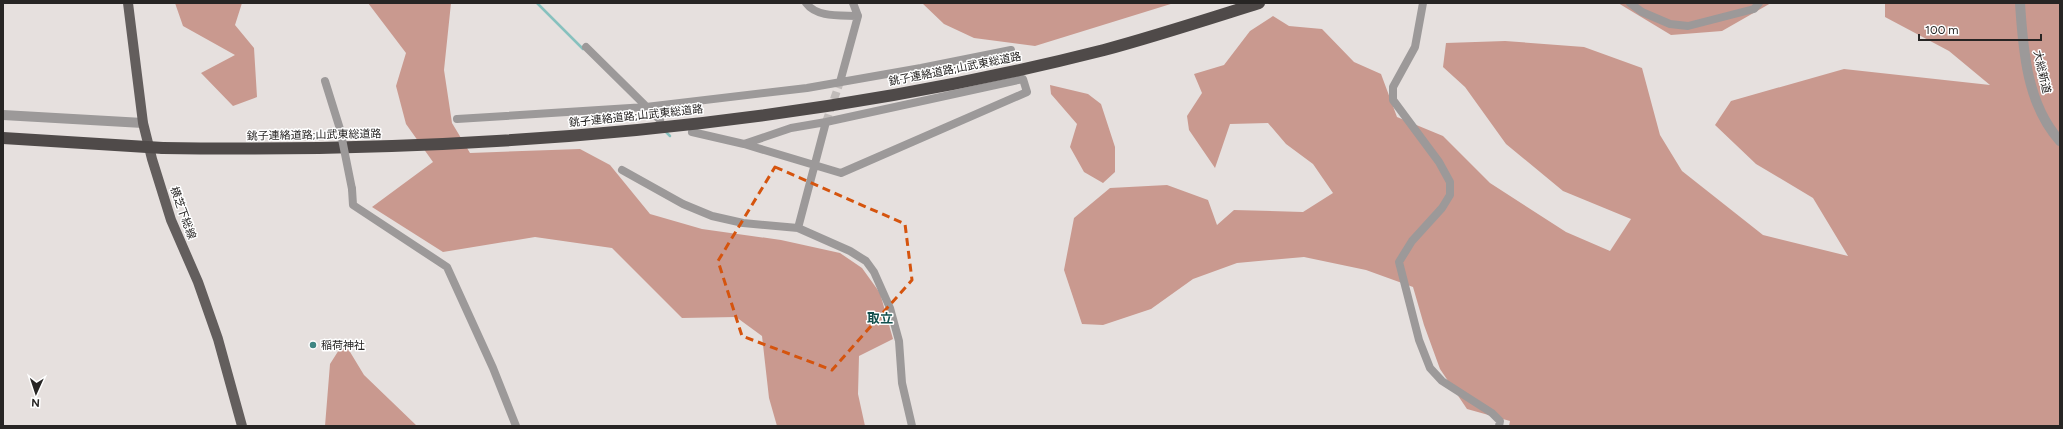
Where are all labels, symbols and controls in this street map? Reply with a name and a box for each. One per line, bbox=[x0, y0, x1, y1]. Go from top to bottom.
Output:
scale bar bbox=[1919, 16, 2041, 42]
text: 100 m bbox=[1925, 23, 1959, 37]
street label: 大総新道 bbox=[2031, 49, 2053, 95]
street label: 銚子連絡道路;山武東総道路 bbox=[888, 50, 1022, 88]
street label: 銚子連絡道路;山武東総道路 bbox=[568, 102, 704, 130]
street label: 銚子連絡道路;山武東総道路 bbox=[246, 127, 382, 143]
street label: 横芝下総線 bbox=[167, 185, 199, 241]
district label: 取立 bbox=[867, 311, 893, 326]
place label: 稲荷神社 bbox=[321, 339, 365, 352]
marker: 稲荷神社 bbox=[308, 340, 318, 350]
north arrow bbox=[16, 373, 56, 413]
text: N bbox=[31, 396, 40, 409]

